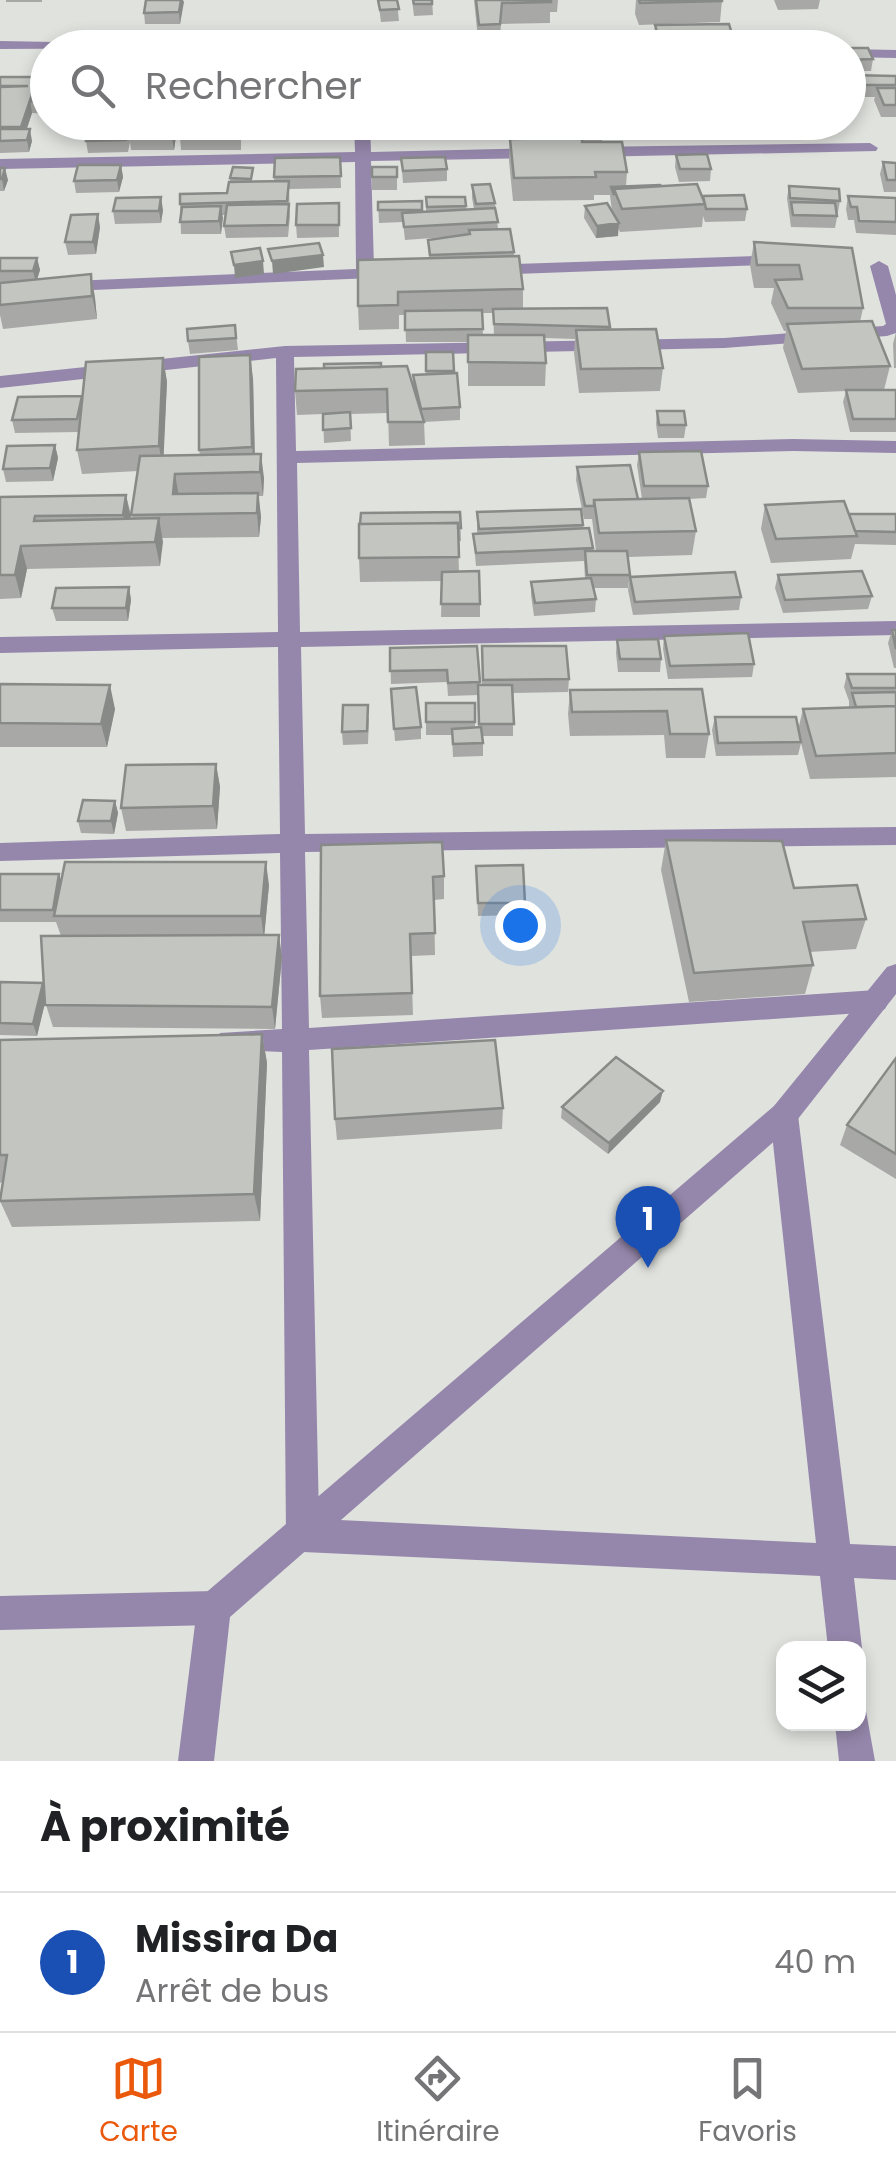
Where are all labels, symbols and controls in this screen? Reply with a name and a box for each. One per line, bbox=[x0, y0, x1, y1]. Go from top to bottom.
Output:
search box bbox=[30, 30, 866, 140]
icon: search bbox=[65, 58, 120, 113]
text: Rechercher bbox=[145, 59, 362, 112]
your location bbox=[495, 900, 546, 951]
pin: 1 bbox=[616, 1186, 680, 1268]
map controls bbox=[776, 1641, 866, 1731]
button: layers bbox=[776, 1641, 866, 1731]
text: À proximité bbox=[40, 1797, 290, 1856]
text: Missira Da bbox=[135, 1912, 338, 1965]
text: 1 bbox=[66, 1939, 79, 1984]
text: 40 m bbox=[774, 1939, 856, 1984]
text: Arrêt de bus bbox=[135, 1968, 329, 2013]
tab: Carte bbox=[99, 2051, 178, 2153]
tab: Itinéraire bbox=[376, 2051, 500, 2153]
tab: Favoris bbox=[698, 2051, 797, 2153]

